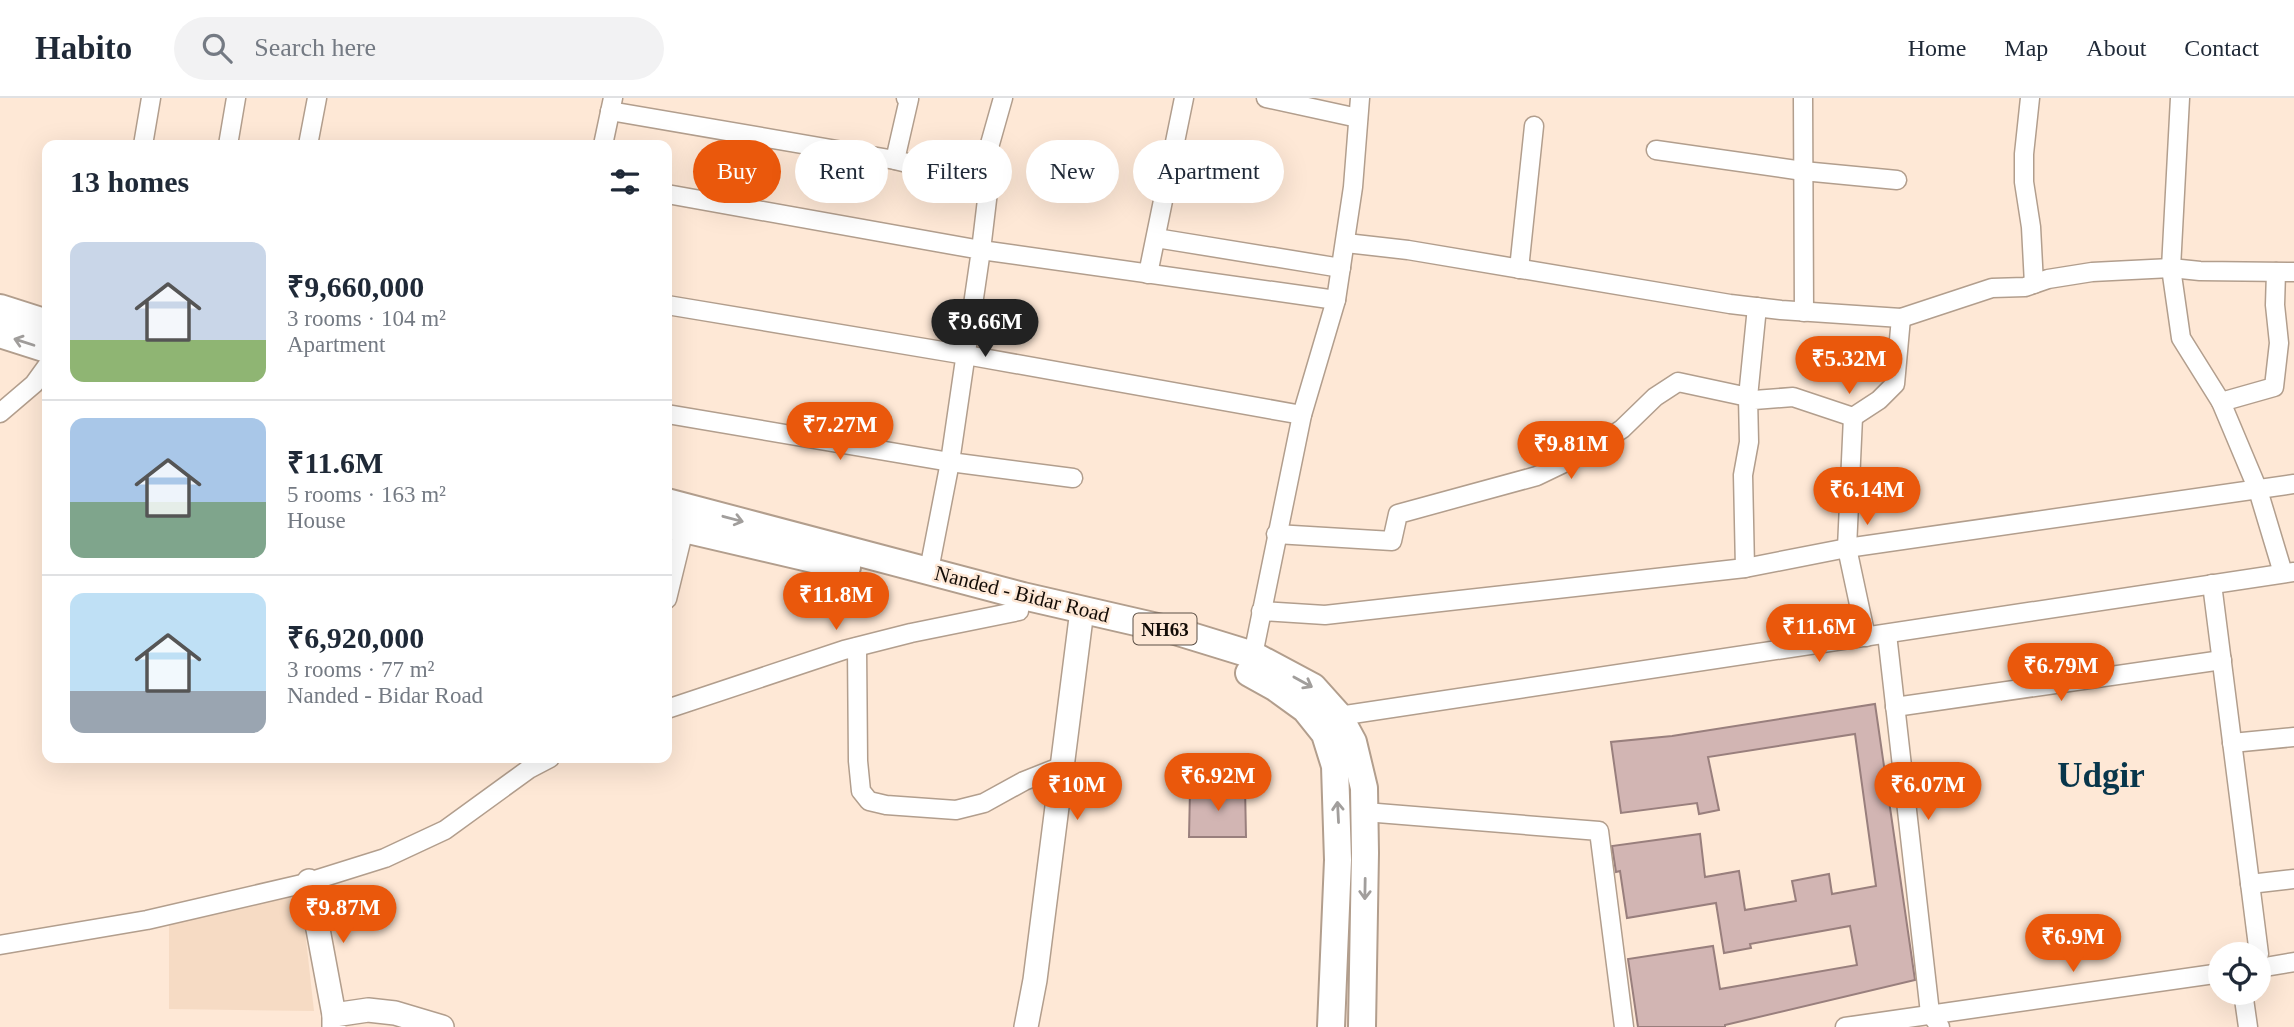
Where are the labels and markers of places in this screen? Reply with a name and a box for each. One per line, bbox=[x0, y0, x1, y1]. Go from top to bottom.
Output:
pin: ₹9.66M bbox=[928, 300, 1042, 359]
pin: ₹5.32M bbox=[1792, 336, 1906, 396]
pin: ₹7.27M bbox=[783, 402, 897, 462]
pin: ₹9.81M bbox=[1514, 422, 1628, 481]
pin: ₹6.14M bbox=[1810, 468, 1924, 527]
pin: ₹11.8M bbox=[779, 573, 893, 632]
pin: ₹11.6M bbox=[1762, 604, 1876, 664]
pin: ₹6.79M bbox=[2004, 644, 2118, 703]
pin: ₹6.92M bbox=[1161, 754, 1275, 813]
pin: ₹10M bbox=[1036, 762, 1118, 822]
pin: ₹6.07M bbox=[1871, 762, 1985, 822]
pin: ₹9.87M bbox=[286, 886, 400, 945]
pin: ₹6.9M bbox=[2024, 914, 2122, 974]

